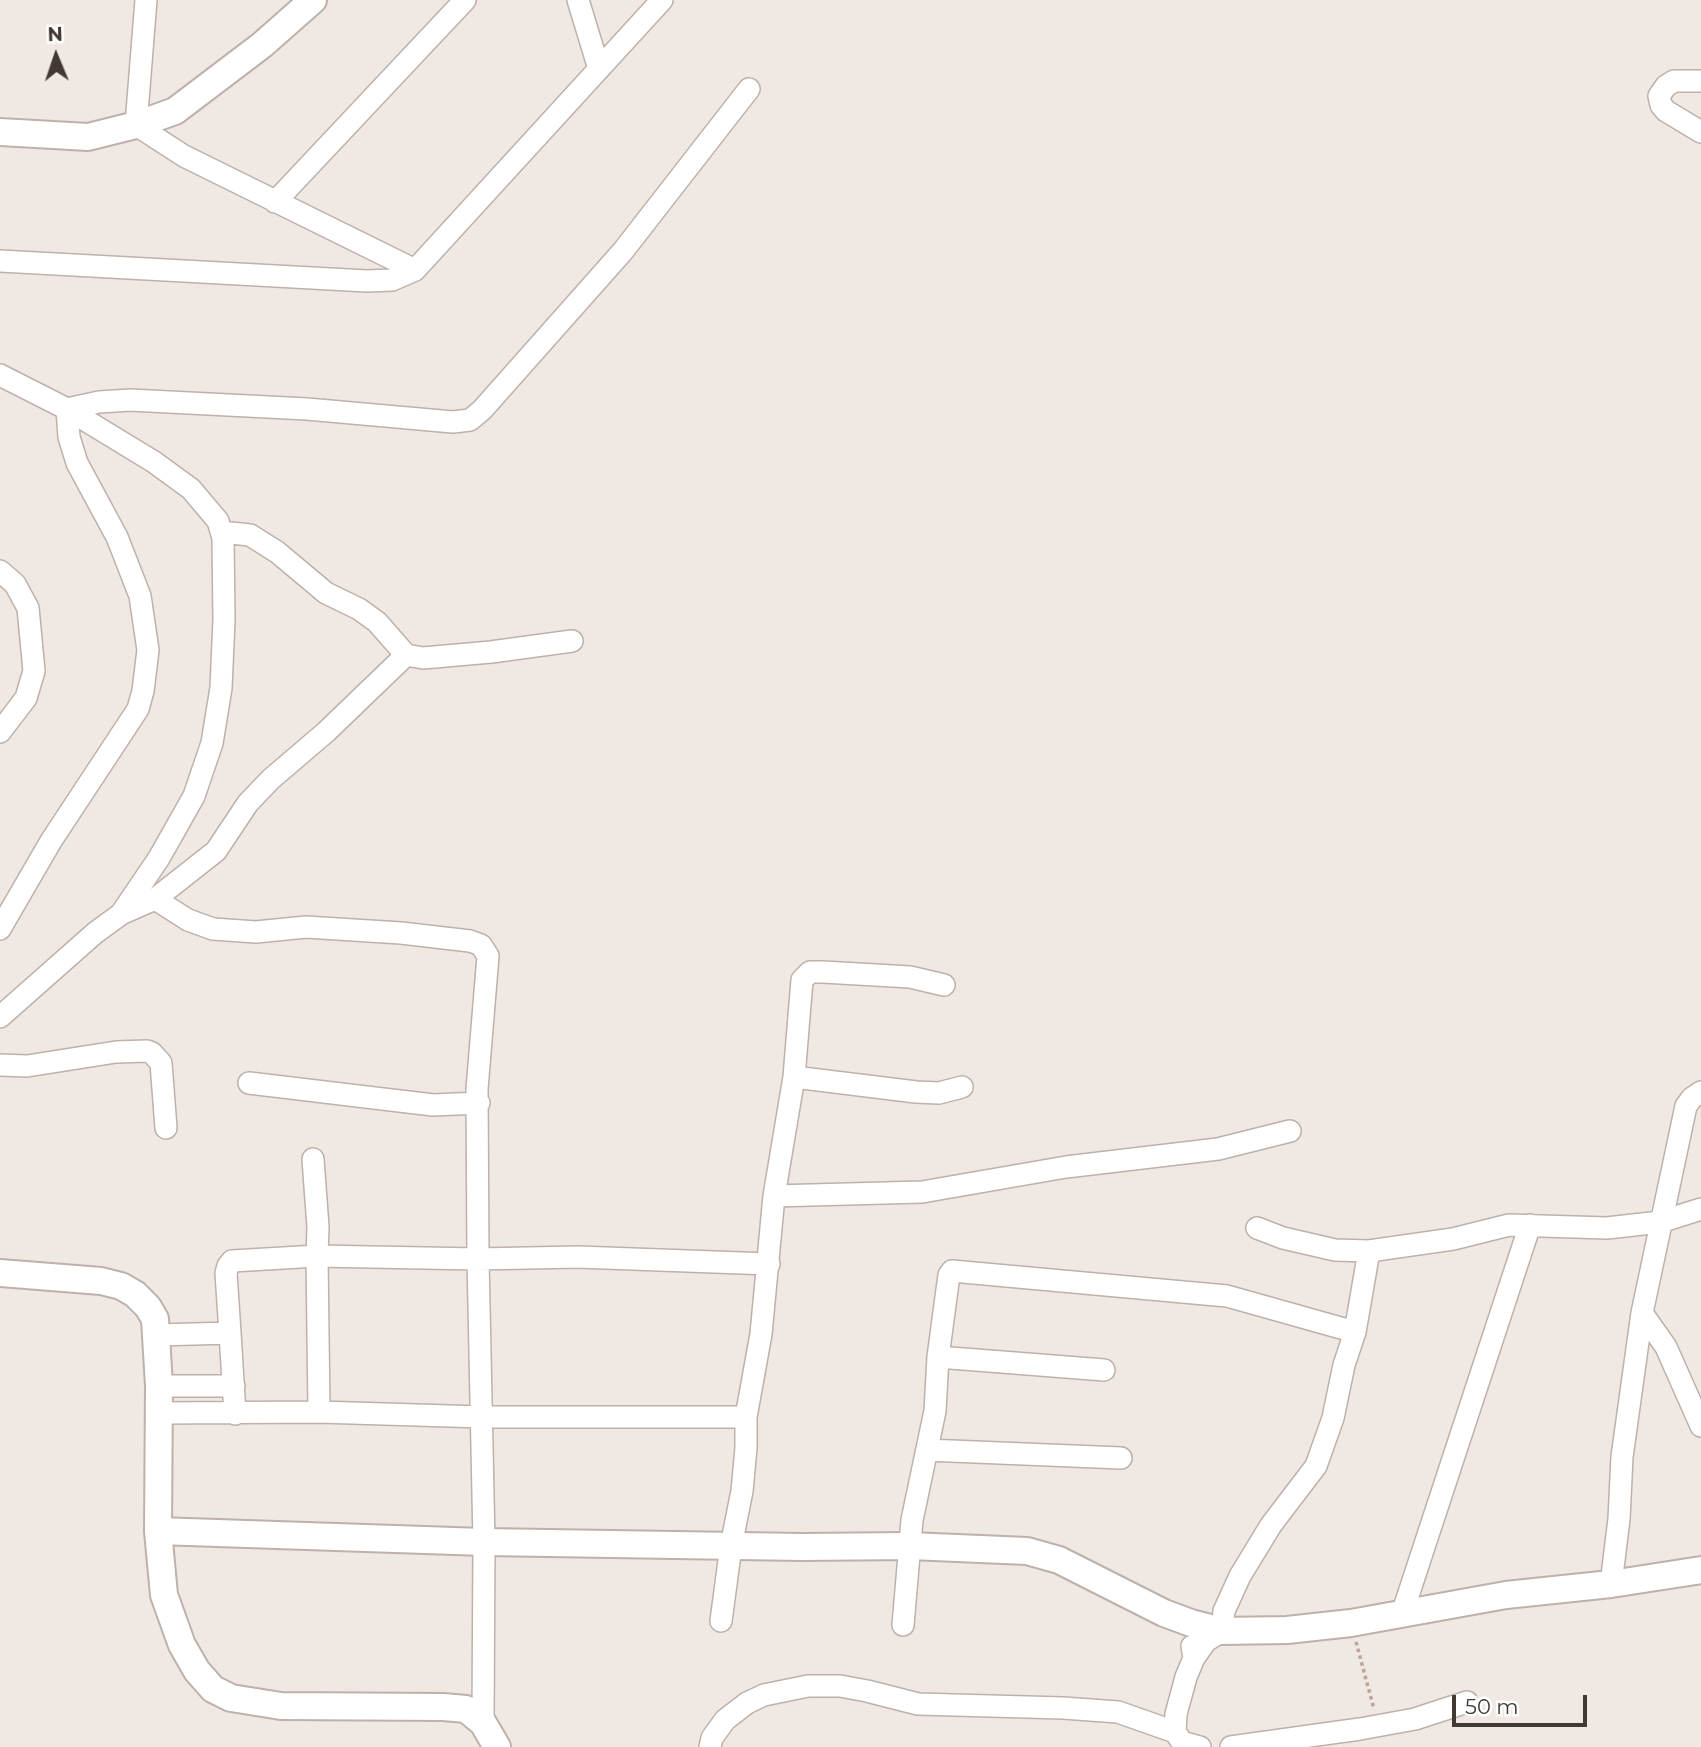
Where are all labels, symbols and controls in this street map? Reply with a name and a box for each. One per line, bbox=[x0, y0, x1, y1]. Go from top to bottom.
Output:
north arrow bbox=[21, 21, 91, 91]
text: N bbox=[47, 23, 63, 46]
scale bar bbox=[1456, 1680, 1591, 1724]
text: 50 m bbox=[1465, 1694, 1519, 1719]

